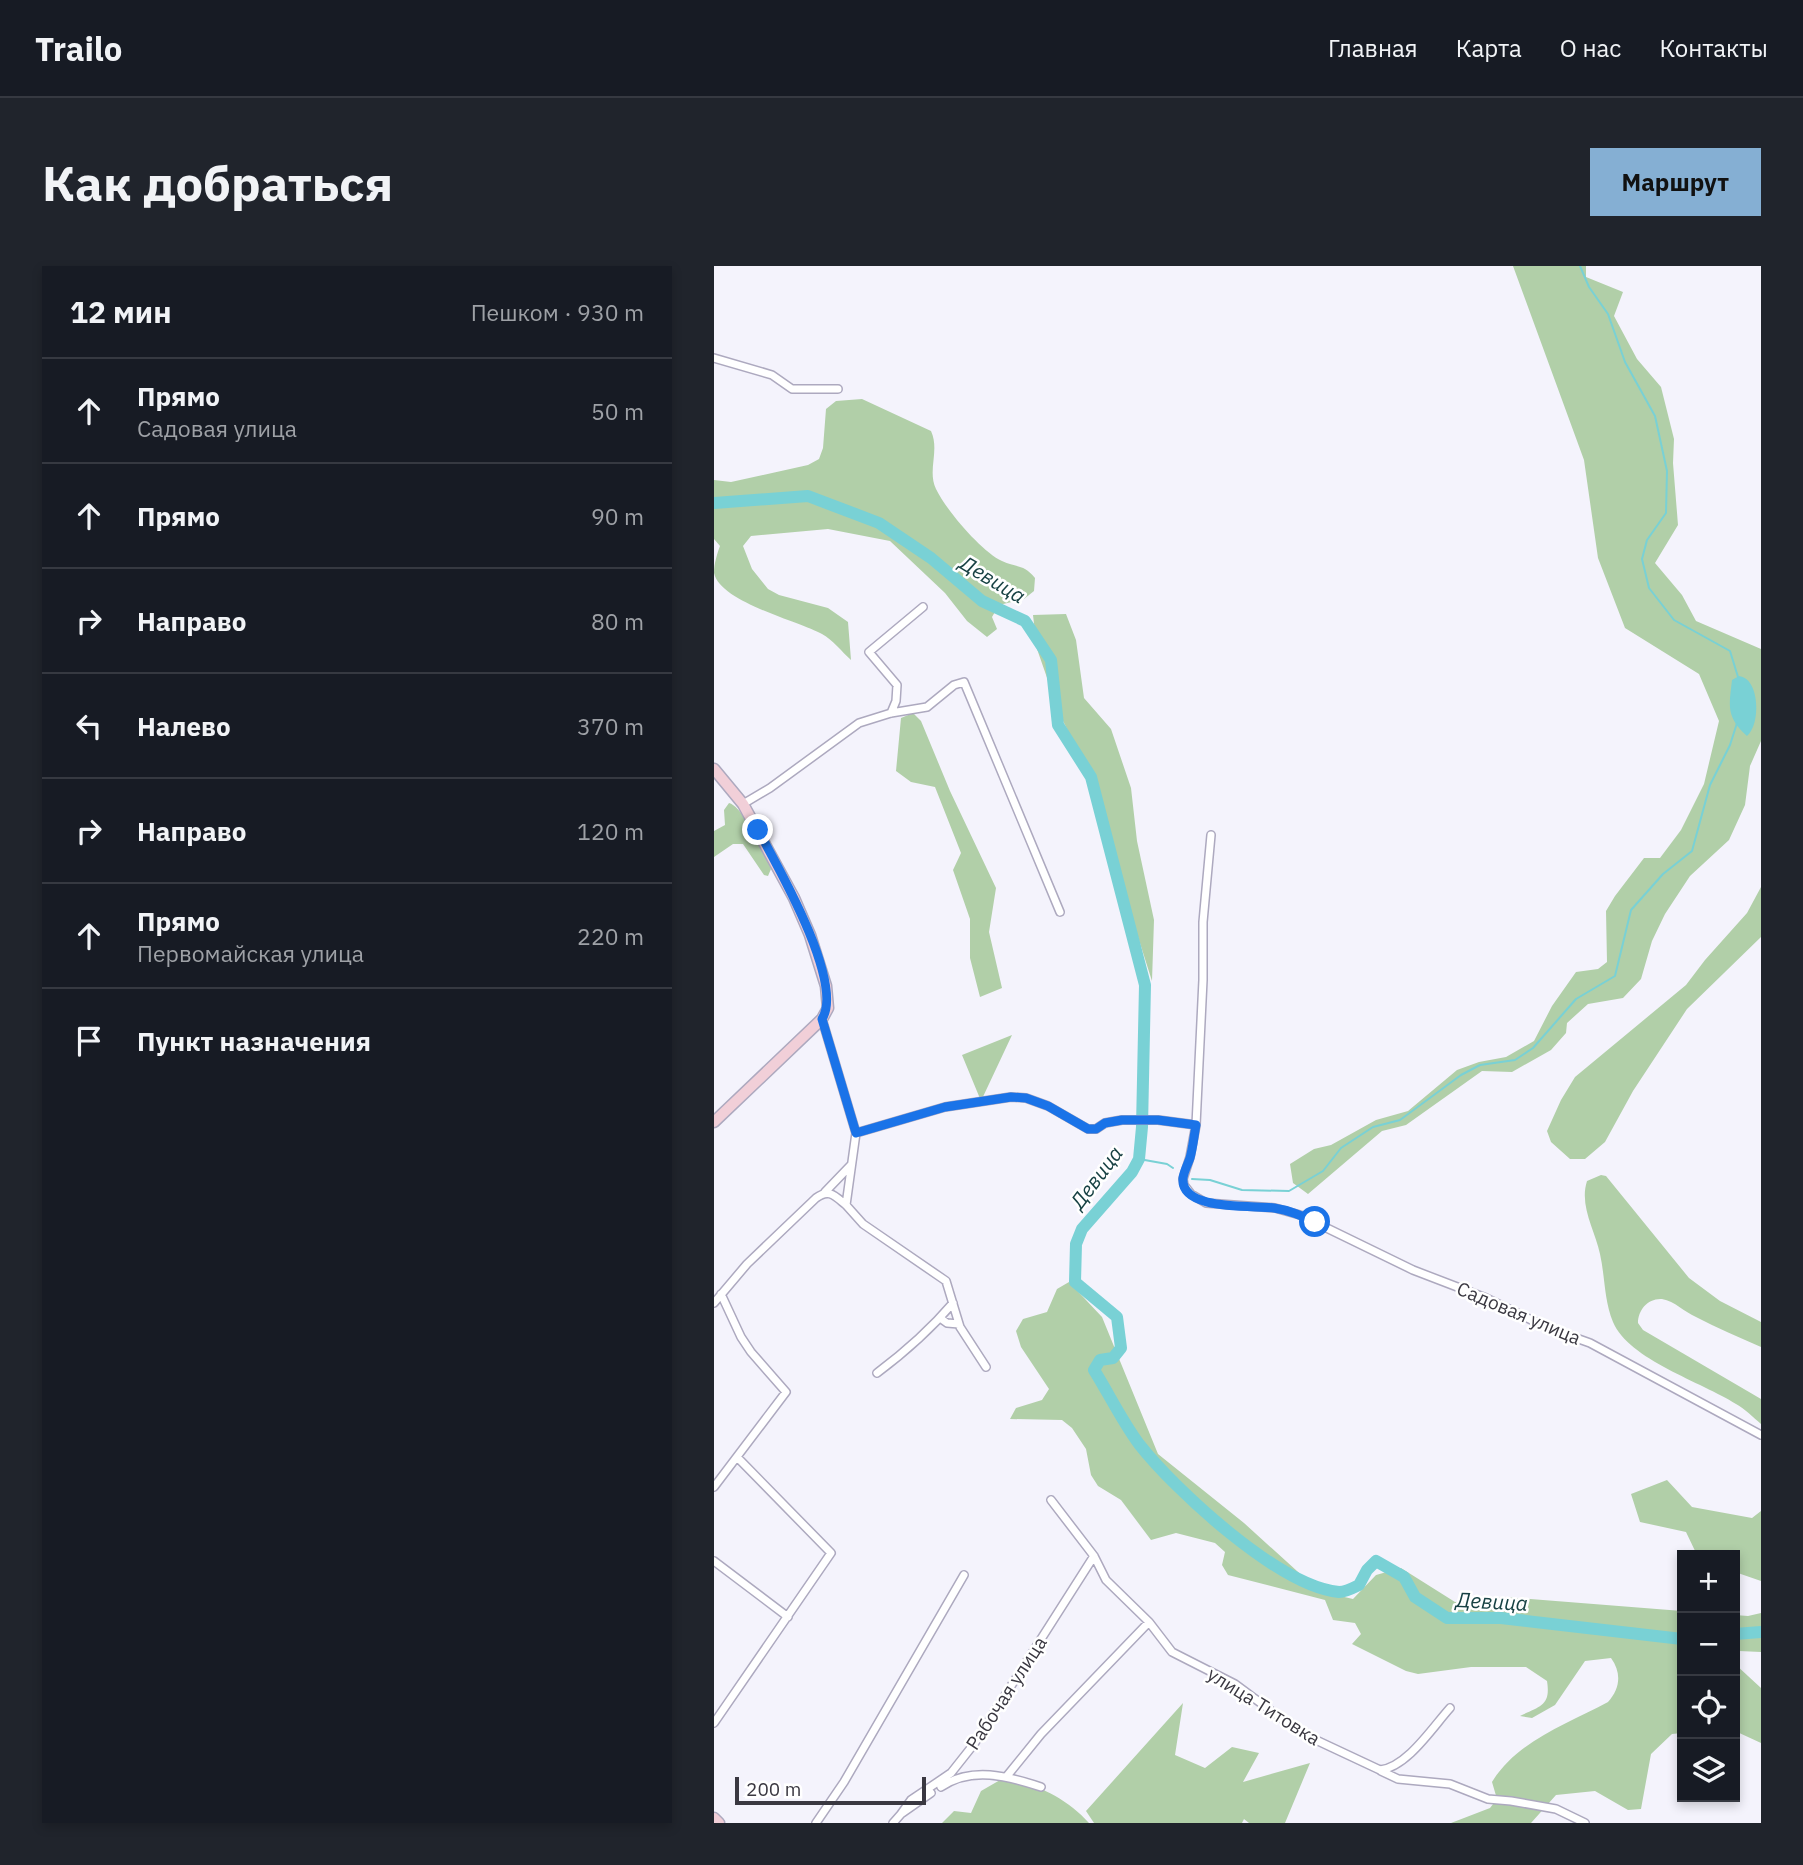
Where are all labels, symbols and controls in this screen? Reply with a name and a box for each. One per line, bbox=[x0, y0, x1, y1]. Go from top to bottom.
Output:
text: Trailo bbox=[35, 27, 122, 70]
text: Главная bbox=[1328, 32, 1418, 64]
text: Карта bbox=[1456, 32, 1522, 64]
text: О нас bbox=[1560, 32, 1621, 64]
text: Контакты bbox=[1659, 32, 1768, 64]
button: Маршрут bbox=[1590, 148, 1761, 216]
text: Как добраться bbox=[42, 151, 393, 214]
text: 12 мин bbox=[70, 292, 172, 331]
text: Пешком · 930 m bbox=[471, 297, 644, 327]
text: Прямо bbox=[137, 379, 220, 413]
icon: ahead bbox=[70, 392, 108, 430]
text: 50 m bbox=[591, 396, 644, 426]
text: Садовая улица bbox=[137, 413, 297, 443]
icon: ahead bbox=[70, 497, 108, 535]
text: Прямо bbox=[137, 499, 220, 533]
text: 90 m bbox=[591, 501, 644, 531]
water label: Девица bbox=[953, 547, 1031, 609]
icon: right bbox=[70, 602, 108, 640]
text: Направо bbox=[137, 604, 246, 638]
text: 80 m bbox=[591, 606, 644, 636]
icon: left bbox=[70, 707, 108, 745]
text: Налево bbox=[137, 709, 231, 743]
text: 370 m bbox=[577, 711, 644, 741]
icon: right bbox=[70, 812, 108, 850]
text: Направо bbox=[137, 814, 246, 848]
route end bbox=[742, 814, 773, 845]
text: 120 m bbox=[577, 816, 644, 846]
text: Прямо bbox=[137, 904, 220, 938]
icon: ahead bbox=[70, 917, 108, 955]
text: 220 m bbox=[577, 921, 644, 951]
text: Первомайская улица bbox=[137, 938, 364, 968]
icon: arrive bbox=[70, 1022, 108, 1060]
text: Пункт назначения bbox=[137, 1024, 371, 1058]
water label: Девица bbox=[1062, 1140, 1129, 1216]
route start bbox=[1299, 1206, 1330, 1237]
street label: Садовая улица bbox=[1453, 1276, 1585, 1350]
map controls bbox=[1677, 1550, 1740, 1802]
button: + bbox=[1677, 1550, 1740, 1613]
water label: Девица bbox=[1453, 1585, 1529, 1617]
button: − bbox=[1677, 1613, 1740, 1676]
street label: Рабочая улица bbox=[960, 1632, 1052, 1754]
street label: улица Титовка bbox=[1203, 1662, 1325, 1750]
button: locate bbox=[1677, 1676, 1740, 1739]
button: layers bbox=[1677, 1739, 1740, 1802]
scale bar bbox=[735, 1774, 926, 1806]
text: 200 m bbox=[746, 1777, 801, 1801]

